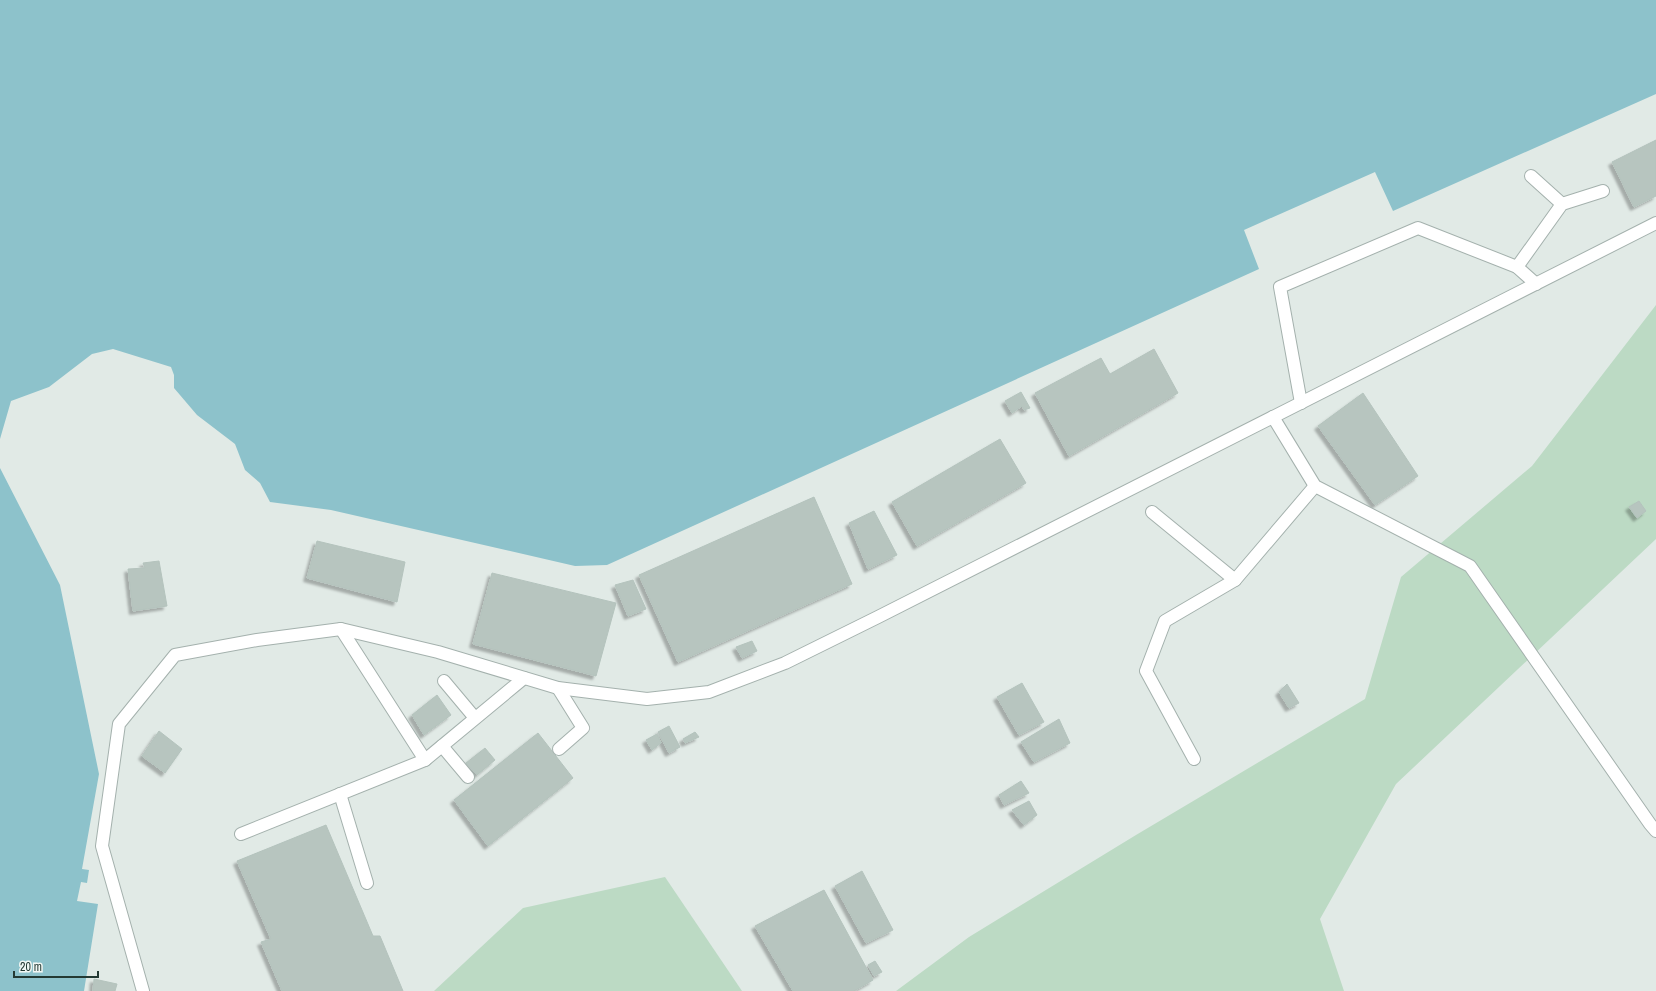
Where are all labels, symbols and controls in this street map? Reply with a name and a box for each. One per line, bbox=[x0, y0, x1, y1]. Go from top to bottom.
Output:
scale bar bbox=[14, 953, 98, 979]
text: 20 m bbox=[20, 959, 42, 975]

